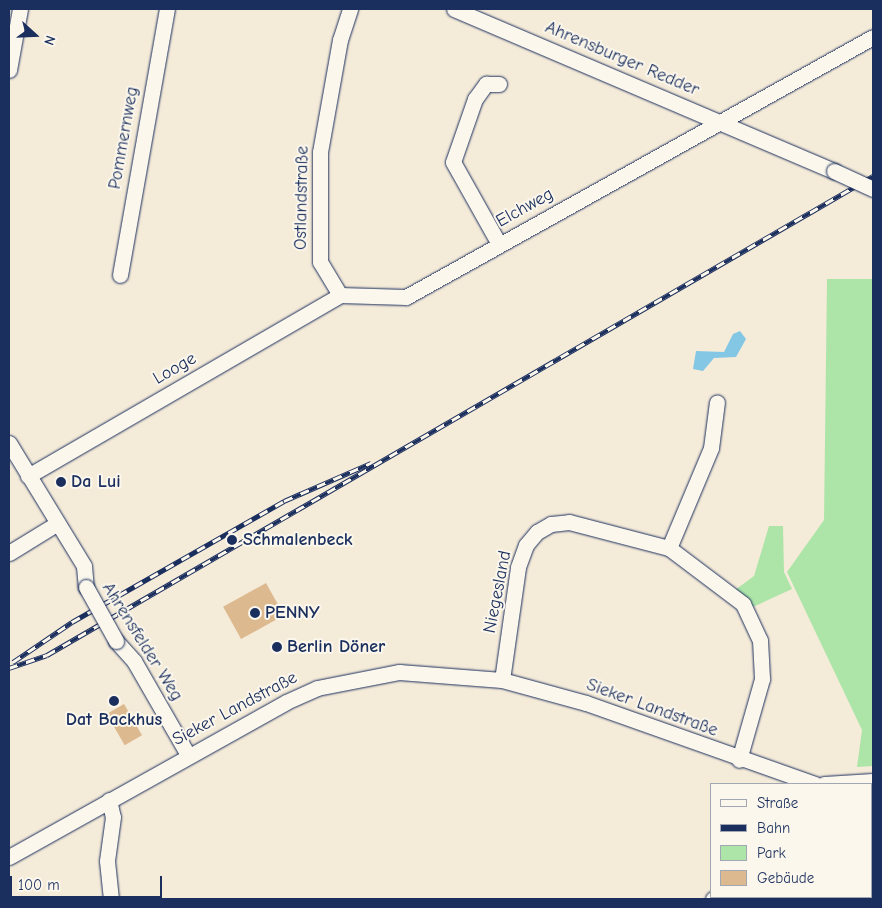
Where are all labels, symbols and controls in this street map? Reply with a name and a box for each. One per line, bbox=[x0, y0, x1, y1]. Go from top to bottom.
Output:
north arrow bbox=[10, 10, 60, 60]
street label: Ahrensburger Redder bbox=[542, 17, 702, 101]
text: N bbox=[40, 33, 59, 47]
street label: Pommernweg bbox=[104, 85, 144, 191]
street label: Ostlandstraße bbox=[290, 146, 314, 250]
street label: Elchweg bbox=[493, 183, 557, 233]
street label: Looge bbox=[150, 348, 200, 390]
place label: Da Lui bbox=[71, 471, 121, 493]
marker: Da Lui bbox=[55, 476, 67, 488]
place label: Schmalenbeck bbox=[243, 529, 353, 551]
marker: Schmalenbeck bbox=[225, 533, 239, 547]
street label: Niegesland bbox=[479, 549, 517, 635]
street label: Ahrensfelder Weg bbox=[97, 579, 187, 705]
place label: PENNY bbox=[265, 602, 320, 624]
marker: PENNY bbox=[249, 607, 261, 619]
place label: Berlin Döner bbox=[287, 636, 385, 658]
marker: Berlin Döner bbox=[271, 641, 283, 653]
street label: Sieker Landstraße bbox=[169, 667, 301, 751]
street label: Sieker Landstraße bbox=[583, 674, 721, 742]
marker: Dat Backhus bbox=[108, 695, 120, 707]
place label: Dat Backhus bbox=[66, 709, 162, 731]
legend bbox=[710, 783, 872, 898]
text: Straße bbox=[757, 794, 798, 812]
text: Bahn bbox=[757, 819, 790, 837]
text: Park bbox=[757, 844, 786, 862]
scale bar bbox=[12, 866, 165, 898]
text: Gebäude bbox=[757, 869, 814, 887]
text: 100 m bbox=[18, 876, 60, 894]

